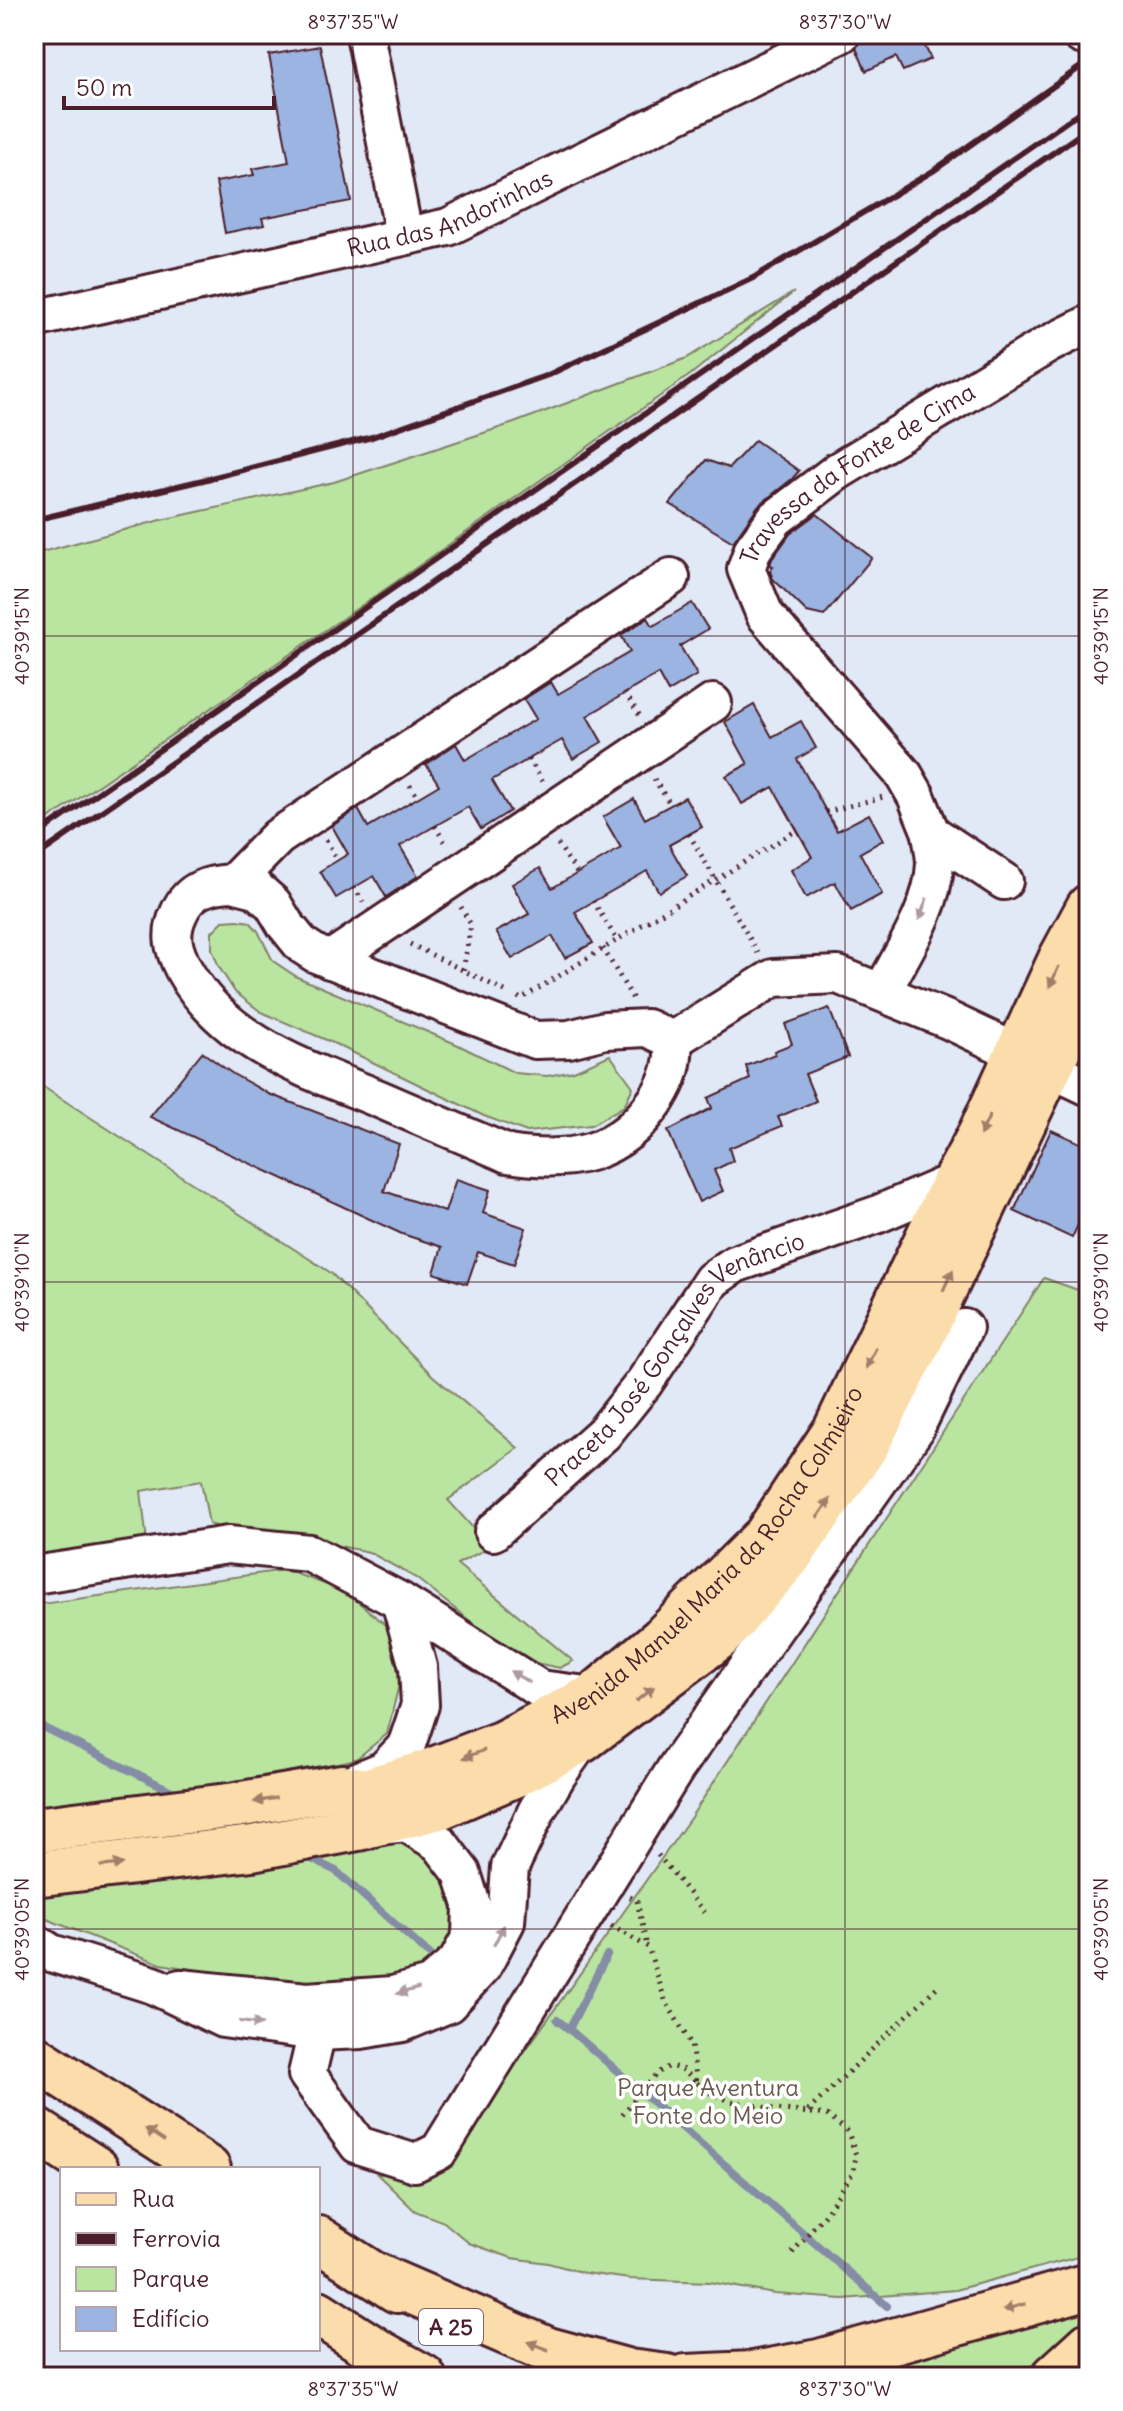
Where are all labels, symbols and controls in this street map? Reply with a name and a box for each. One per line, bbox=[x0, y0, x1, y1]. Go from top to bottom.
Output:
text: 8°37'35"W bbox=[307, 9, 399, 34]
text: 8°37'30"W bbox=[799, 9, 891, 34]
scale bar bbox=[64, 60, 274, 110]
text: 50 m bbox=[76, 72, 132, 102]
street label: Rua das Andorinhas bbox=[344, 162, 557, 263]
street label: Travessa da Fonte de Cima bbox=[733, 376, 980, 567]
text: 40°39'15"N bbox=[9, 587, 34, 685]
text: 40°39'15"N bbox=[1088, 587, 1113, 685]
one-way arrow bbox=[916, 897, 929, 921]
one-way arrow bbox=[1047, 965, 1060, 988]
one-way arrow bbox=[978, 1113, 992, 1137]
street label: Praceta José Gonçalves Venâncio bbox=[538, 1225, 808, 1492]
text: 40°39'10"N bbox=[9, 1232, 34, 1332]
text: 40°39'10"N bbox=[1088, 1232, 1113, 1332]
one-way arrow bbox=[941, 1268, 955, 1292]
one-way arrow bbox=[864, 1347, 878, 1370]
street label: Avenida Manuel Maria da Rocha Colmieiro bbox=[545, 1381, 869, 1730]
one-way arrow bbox=[816, 1497, 831, 1518]
one-way arrow bbox=[509, 1671, 531, 1685]
one-way arrow bbox=[635, 1687, 655, 1703]
one-way arrow bbox=[462, 1748, 486, 1761]
one-way arrow bbox=[252, 1795, 277, 1807]
one-way arrow bbox=[99, 1859, 124, 1872]
text: 40°39'05"N bbox=[9, 1877, 34, 1981]
text: 40°39'05"N bbox=[1088, 1877, 1113, 1981]
one-way arrow bbox=[492, 1924, 505, 1947]
one-way arrow bbox=[396, 1985, 420, 1998]
one-way arrow bbox=[239, 2017, 264, 2030]
park label: Parque Aventura Fonte do Meio bbox=[617, 2072, 799, 2130]
one-way arrow bbox=[145, 2128, 166, 2143]
legend bbox=[60, 2167, 320, 2351]
text: Rua bbox=[132, 2183, 175, 2213]
text: Ferrovia bbox=[132, 2223, 221, 2253]
text: Parque bbox=[132, 2263, 209, 2293]
one-way arrow bbox=[1001, 2301, 1025, 2314]
text: Edifício bbox=[132, 2303, 210, 2333]
road number: A 25 bbox=[419, 2309, 483, 2345]
one-way arrow bbox=[526, 2339, 550, 2352]
text: 8°37'35"W bbox=[307, 2376, 399, 2401]
text: 8°37'30"W bbox=[799, 2376, 891, 2401]

